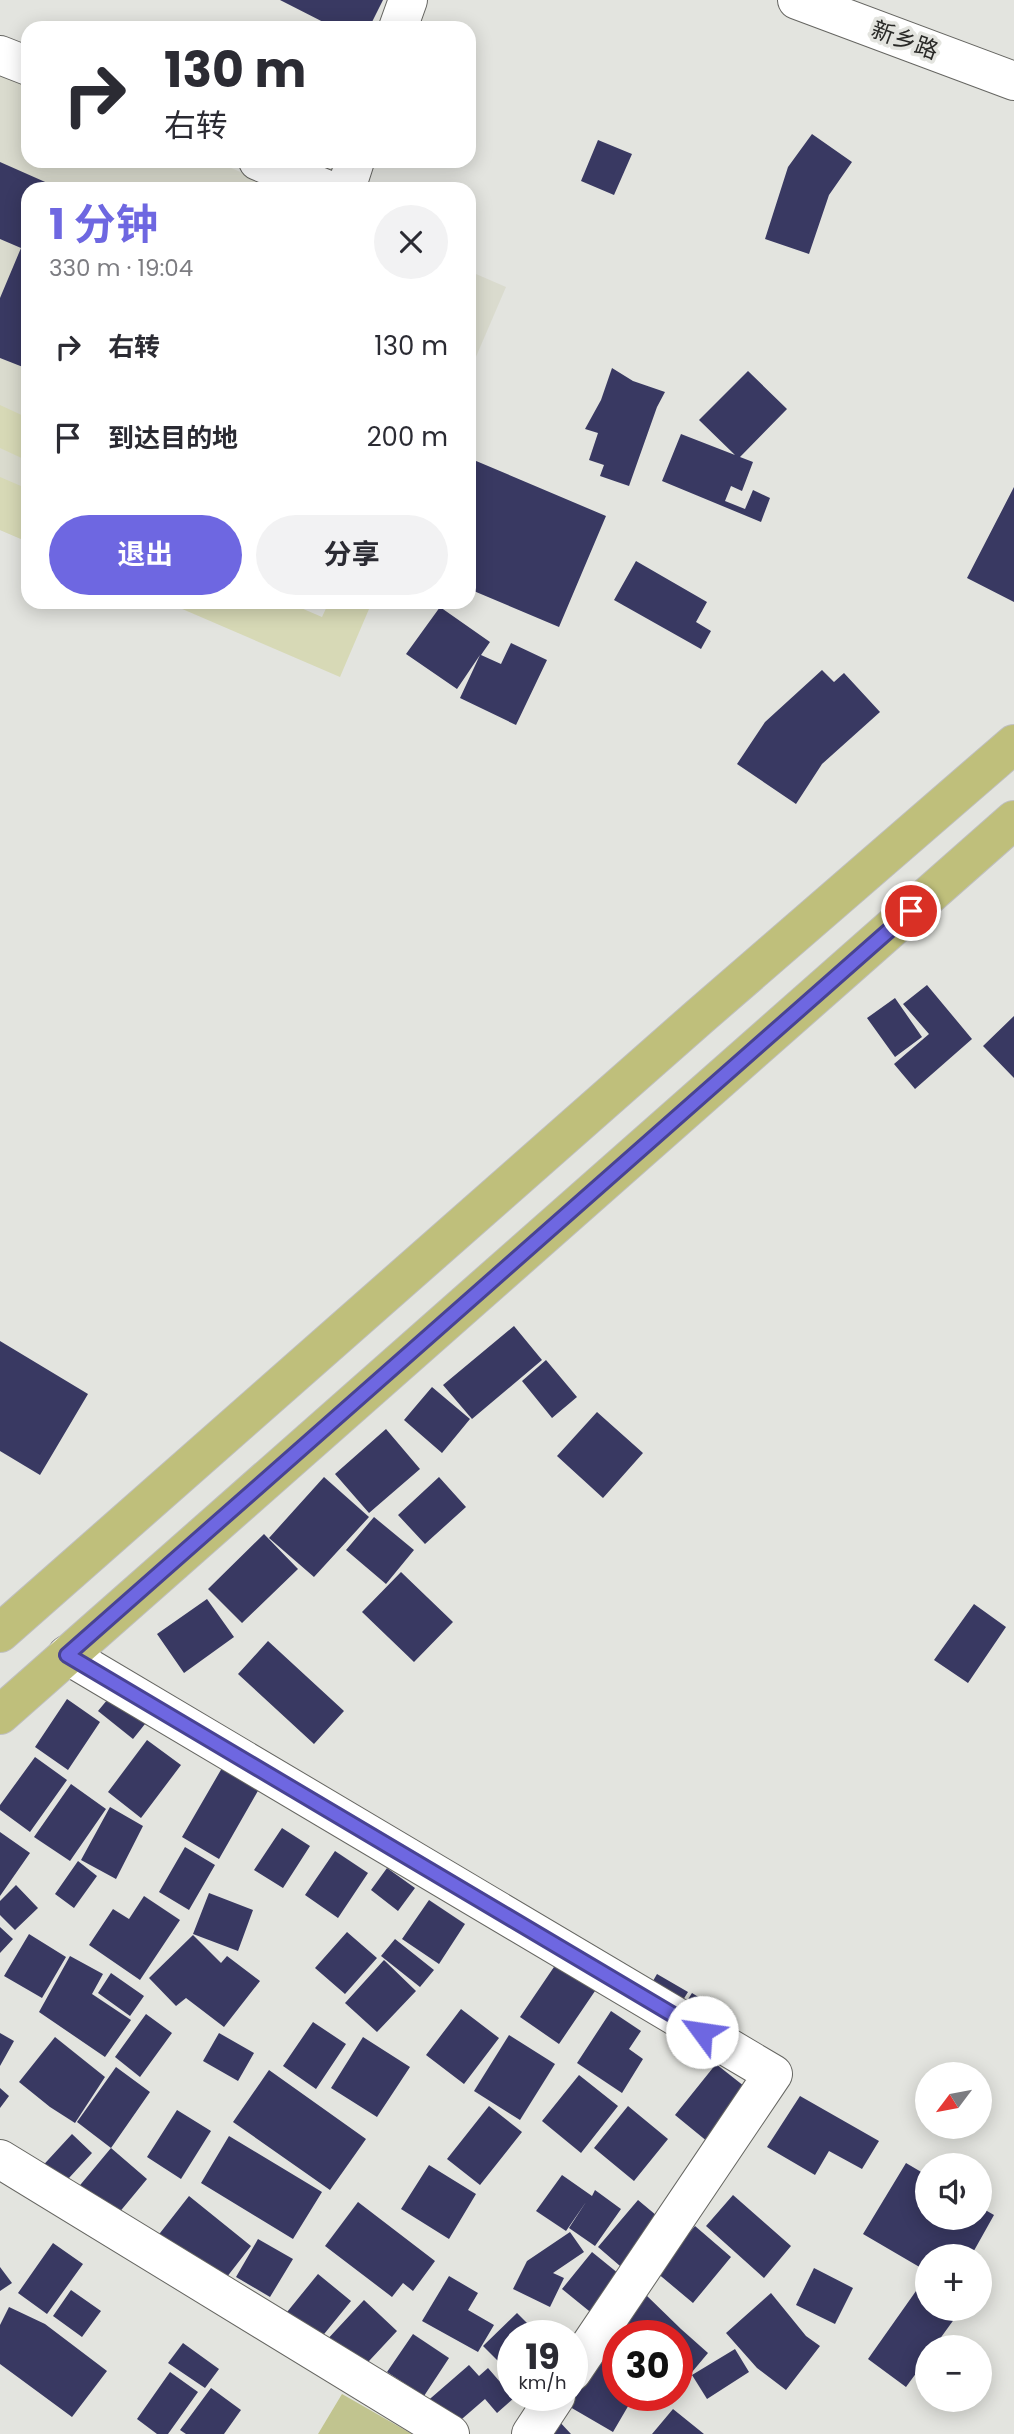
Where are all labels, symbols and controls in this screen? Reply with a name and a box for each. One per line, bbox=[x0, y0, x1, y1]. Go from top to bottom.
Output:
street label: 新乡路 bbox=[867, 13, 943, 67]
text: 130 m bbox=[164, 36, 306, 104]
icon: right bbox=[49, 49, 140, 140]
text: 右转 bbox=[164, 103, 228, 148]
text: 1 分钟 bbox=[49, 195, 158, 254]
button: close bbox=[374, 205, 448, 279]
text: 330 m · 19:04 bbox=[49, 252, 193, 284]
icon: right bbox=[49, 328, 87, 366]
text: 130 m bbox=[374, 328, 448, 364]
text: 右转 bbox=[108, 329, 160, 365]
icon: arrive bbox=[49, 419, 87, 457]
text: 200 m bbox=[367, 419, 448, 455]
text: 到达目的地 bbox=[108, 420, 238, 456]
button: 退出 bbox=[49, 515, 242, 595]
button: 分享 bbox=[256, 515, 448, 595]
pin bbox=[881, 881, 941, 941]
icon: arrive bbox=[892, 892, 930, 930]
position arrow bbox=[665, 1995, 739, 2069]
north arrow bbox=[915, 2062, 992, 2138]
map controls bbox=[915, 2062, 992, 2412]
button: sound bbox=[915, 2153, 992, 2230]
button: + bbox=[915, 2244, 992, 2321]
speed limit sign: 30 bbox=[602, 2320, 693, 2411]
text: 19 bbox=[525, 2332, 560, 2381]
button: − bbox=[915, 2335, 992, 2412]
text: km/h bbox=[519, 2370, 566, 2395]

